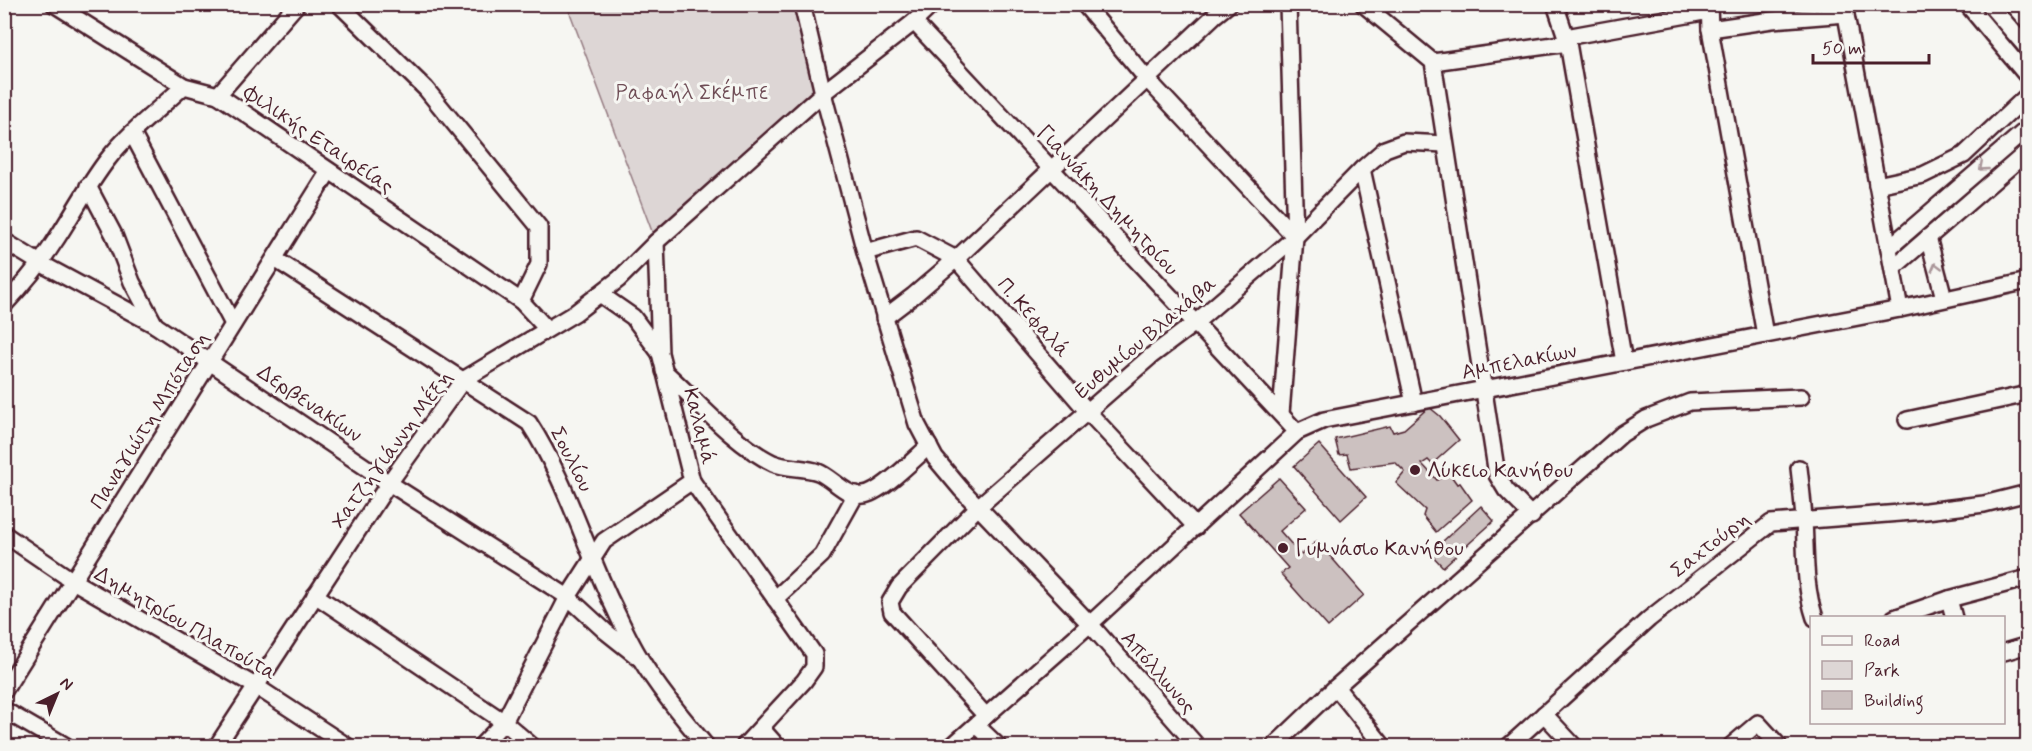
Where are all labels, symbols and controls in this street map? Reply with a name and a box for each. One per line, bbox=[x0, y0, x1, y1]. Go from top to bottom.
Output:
scale bar bbox=[1813, 27, 1928, 65]
text: 50 m bbox=[1822, 37, 1862, 61]
park label: Ραφαήλ Σκέμπε bbox=[615, 78, 769, 107]
street label: Φιλικής Εταιρείας bbox=[237, 79, 399, 201]
street label: Γιαννάκη Δημητρίου bbox=[1030, 119, 1185, 282]
one-way arrow bbox=[1979, 160, 1990, 171]
one-way arrow bbox=[1931, 263, 1943, 273]
street label: Ευθυμίου Βλαχάβα bbox=[1069, 270, 1223, 406]
street label: Π. Κεφαλά bbox=[991, 272, 1076, 364]
street label: Παναγιώτη Μπόταση bbox=[84, 326, 216, 515]
street label: Αμπελακίων bbox=[1459, 337, 1579, 387]
street label: Δερβενακίων bbox=[252, 358, 367, 449]
street label: Χατζηγιάννη Μέξη bbox=[324, 364, 459, 534]
street label: Καλαμά bbox=[676, 385, 722, 468]
street label: Σουλίου bbox=[543, 422, 599, 497]
place label: Λύκειο Κανήθου bbox=[1427, 457, 1573, 485]
marker: Λύκειο Κανήθου bbox=[1408, 463, 1422, 477]
street label: Σαχτούρη bbox=[1665, 505, 1756, 585]
place label: Γυμνάσιο Κανήθου bbox=[1295, 535, 1464, 563]
marker: Γυμνάσιο Κανήθου bbox=[1276, 541, 1290, 555]
street label: Δημητρίου Πλαπούτα bbox=[89, 560, 282, 687]
legend bbox=[1810, 616, 2005, 724]
street label: Απόλλωνος bbox=[1114, 625, 1202, 720]
text: Road bbox=[1864, 629, 1900, 653]
text: Park bbox=[1864, 659, 1900, 683]
north arrow bbox=[27, 664, 87, 724]
text: N bbox=[55, 673, 77, 695]
text: Building bbox=[1864, 689, 1924, 715]

